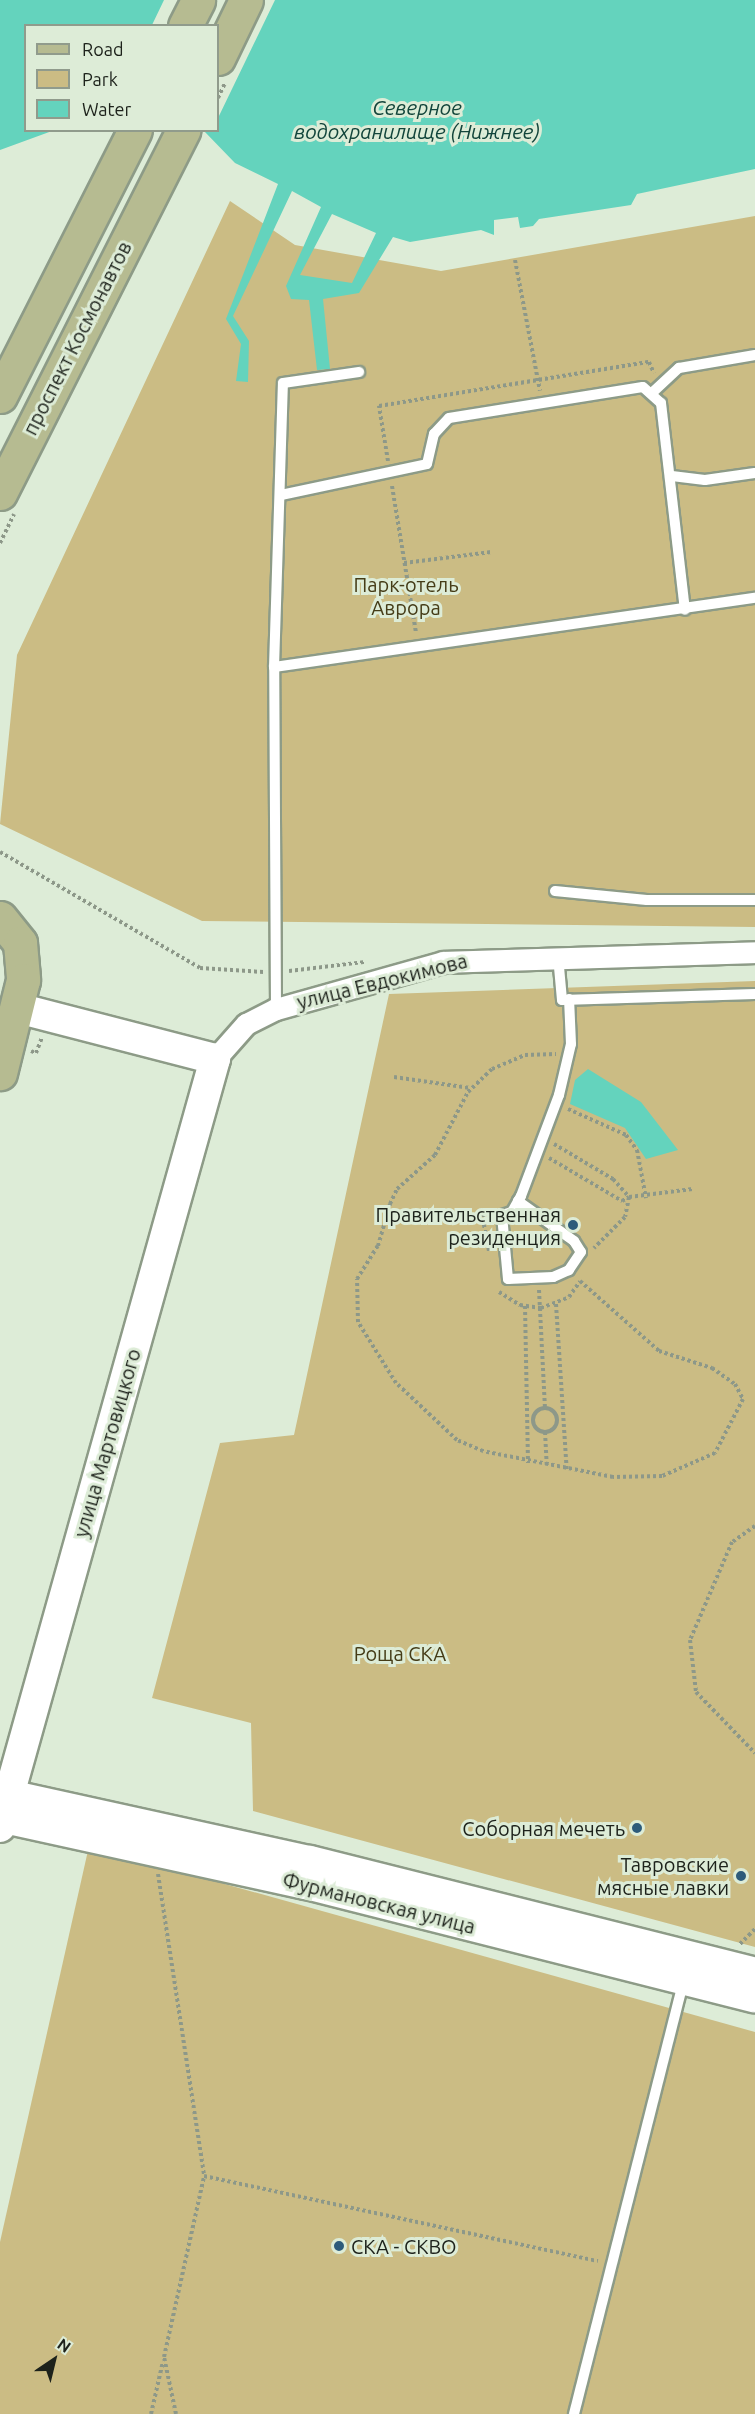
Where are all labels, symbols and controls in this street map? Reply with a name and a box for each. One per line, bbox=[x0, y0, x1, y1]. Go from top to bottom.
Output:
legend bbox=[24, 24, 219, 132]
text: Road bbox=[82, 39, 124, 59]
text: Park bbox=[82, 69, 118, 89]
water label: Северное водохранилище (Нижнее) bbox=[294, 94, 540, 144]
text: Water bbox=[82, 99, 131, 119]
street label: проспект Космонавтов bbox=[18, 237, 136, 439]
park label: Парк-отель Аврора bbox=[353, 572, 459, 619]
street label: улица Евдокимова bbox=[294, 948, 470, 1014]
place label: Правительственная резиденция bbox=[375, 1202, 561, 1249]
marker: Правительственная резиденция bbox=[566, 1218, 580, 1232]
street label: улица Мартовицкого bbox=[69, 1346, 145, 1540]
park label: Роща СКА bbox=[354, 1641, 446, 1665]
place label: Соборная мечеть bbox=[462, 1816, 625, 1840]
marker: Соборная мечеть bbox=[630, 1821, 644, 1835]
place label: Тавровские мясные лавки bbox=[597, 1852, 729, 1899]
street label: Фурмановская улица bbox=[280, 1867, 478, 1939]
marker: Тавровские мясные лавки bbox=[734, 1869, 748, 1883]
place label: СКА - СКВО bbox=[351, 2234, 457, 2258]
marker: СКА - СКВО bbox=[332, 2239, 346, 2253]
north arrow bbox=[24, 2330, 84, 2390]
text: N bbox=[54, 2334, 74, 2356]

